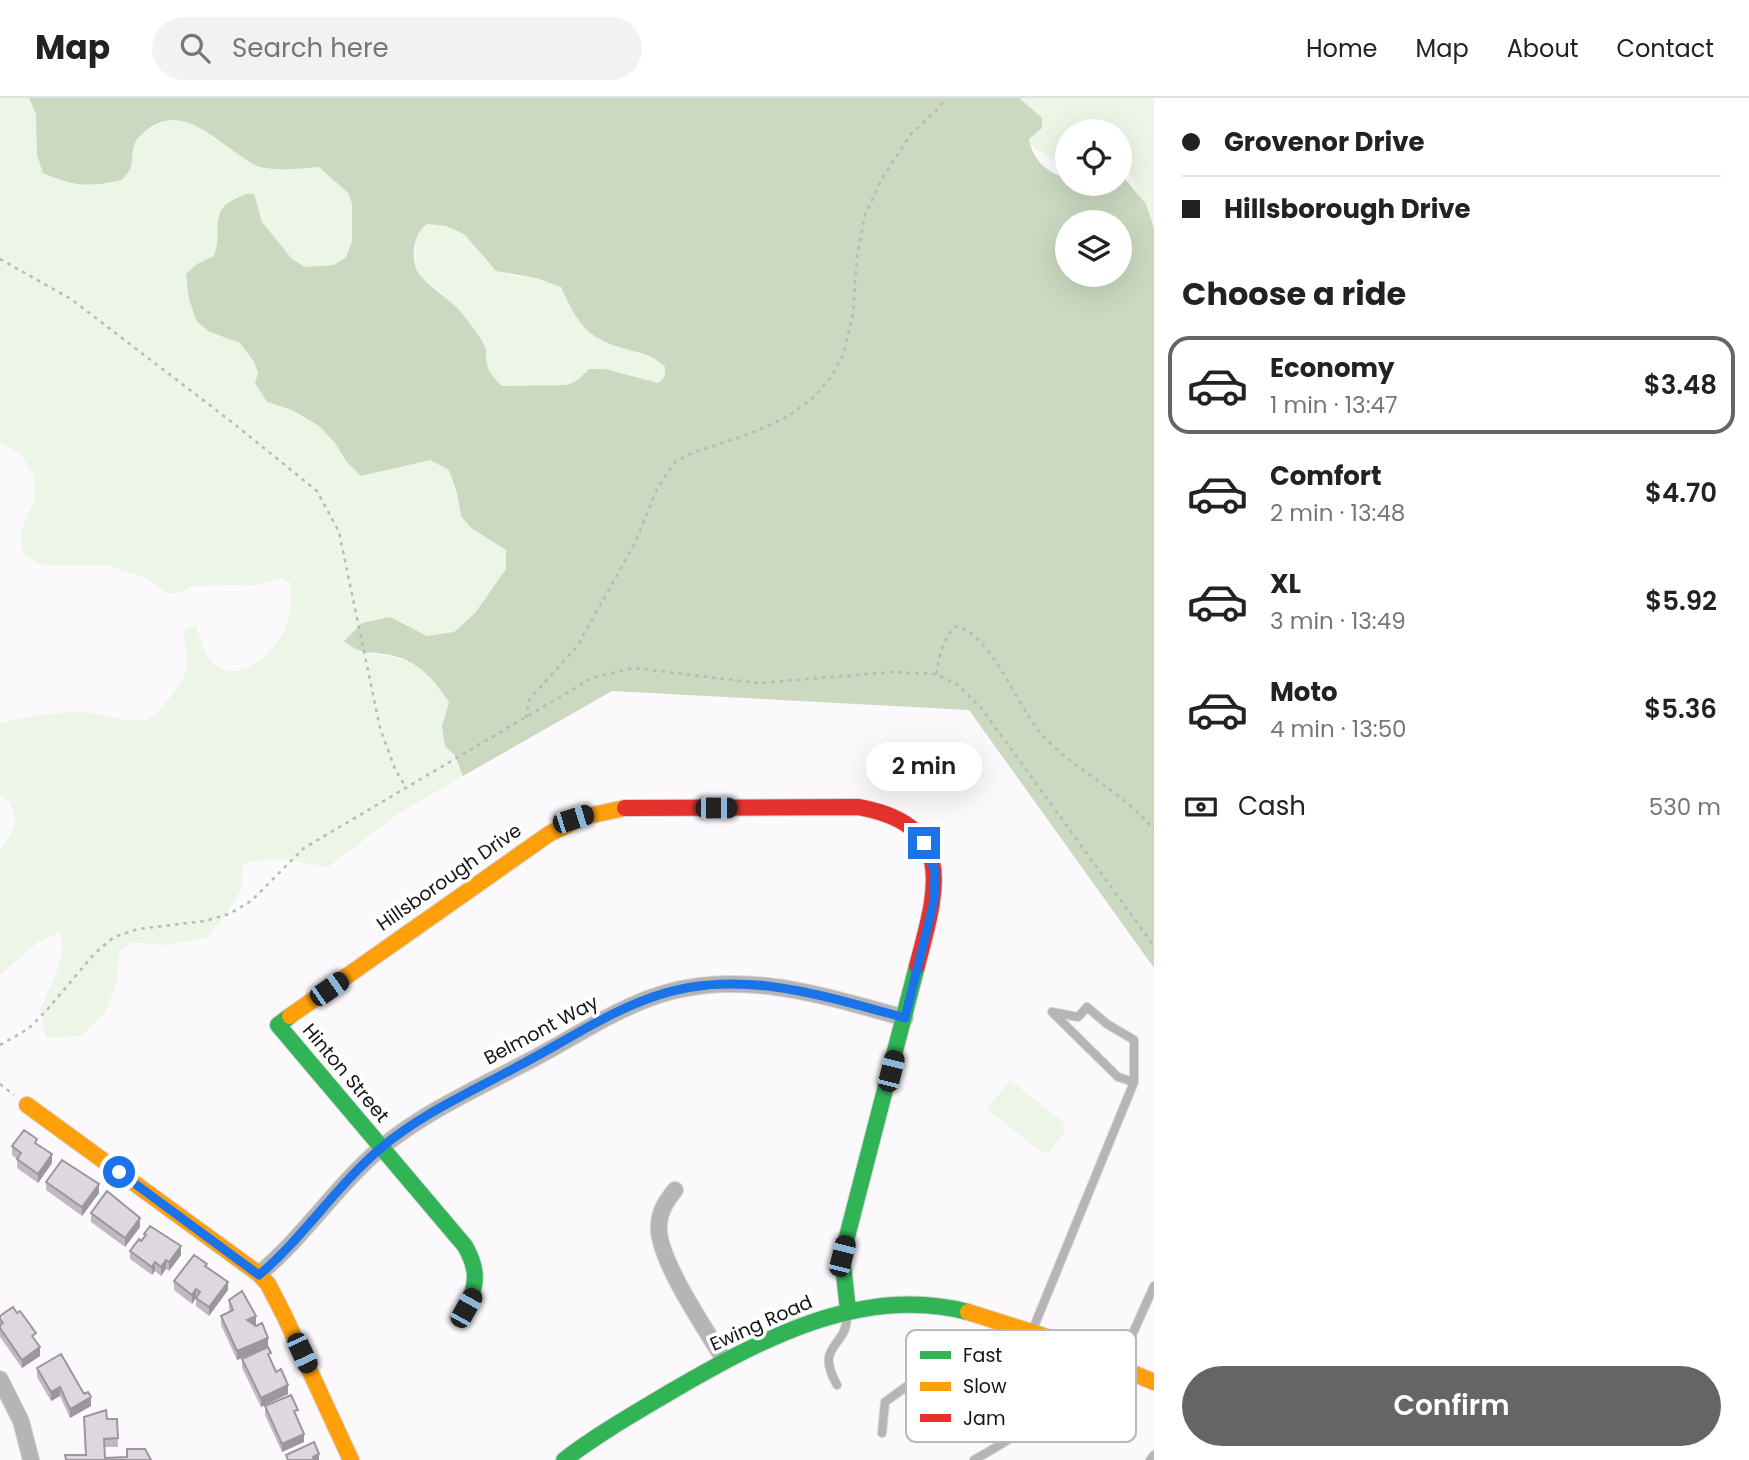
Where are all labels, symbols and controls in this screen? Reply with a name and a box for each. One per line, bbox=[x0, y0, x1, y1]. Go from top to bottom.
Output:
search box bbox=[152, 17, 642, 80]
text: Map bbox=[35, 24, 110, 71]
icon: search bbox=[176, 29, 214, 67]
text: Search here bbox=[232, 30, 389, 66]
text: Home bbox=[1306, 32, 1378, 65]
text: Map bbox=[1416, 32, 1469, 65]
text: About bbox=[1507, 32, 1578, 65]
text: Contact bbox=[1616, 32, 1714, 65]
map controls bbox=[1055, 119, 1132, 287]
button: locate bbox=[1055, 119, 1132, 196]
text: Grovenor Drive bbox=[1224, 124, 1425, 160]
text: Hillsborough Drive bbox=[1224, 191, 1471, 227]
button: layers bbox=[1055, 210, 1132, 287]
text: Choose a ride bbox=[1182, 271, 1406, 316]
text: Economy bbox=[1270, 350, 1394, 386]
icon: car bbox=[1186, 354, 1249, 417]
text: $3.48 bbox=[1644, 367, 1717, 403]
text: 1 min · 13:47 bbox=[1270, 389, 1398, 421]
text: Comfort bbox=[1270, 458, 1382, 494]
icon: car bbox=[1186, 462, 1249, 525]
text: $4.70 bbox=[1645, 475, 1717, 511]
text: 2 min · 13:48 bbox=[1270, 497, 1405, 529]
text: XL bbox=[1270, 566, 1301, 602]
icon: car bbox=[1186, 570, 1249, 633]
text: $5.92 bbox=[1645, 583, 1717, 619]
text: 3 min · 13:49 bbox=[1270, 605, 1406, 637]
text: Moto bbox=[1270, 674, 1338, 710]
icon: car bbox=[1186, 678, 1249, 741]
text: $5.36 bbox=[1644, 691, 1717, 727]
text: 4 min · 13:50 bbox=[1270, 713, 1407, 745]
callout: 2 min bbox=[866, 742, 982, 790]
text: 2 min bbox=[892, 750, 956, 782]
icon: cash bbox=[1182, 788, 1220, 826]
text: Cash bbox=[1238, 788, 1306, 824]
text: 530 m bbox=[1649, 791, 1721, 823]
car bbox=[696, 798, 738, 819]
car bbox=[550, 803, 597, 835]
street label: Hillsborough Drive bbox=[371, 817, 527, 937]
route end bbox=[908, 827, 940, 859]
car bbox=[306, 968, 353, 1010]
street label: Belmont Way bbox=[479, 988, 603, 1072]
street label: Hinton Street bbox=[296, 1018, 396, 1128]
car bbox=[876, 1048, 907, 1094]
route start bbox=[103, 1156, 135, 1188]
car bbox=[827, 1233, 858, 1279]
car bbox=[447, 1285, 486, 1331]
street label: Ewing Road bbox=[705, 1288, 817, 1358]
car bbox=[284, 1330, 321, 1376]
legend bbox=[906, 1330, 1136, 1442]
text: Fast bbox=[963, 1342, 1002, 1369]
button: Confirm bbox=[1182, 1366, 1721, 1446]
text: Slow bbox=[963, 1373, 1007, 1400]
text: Jam bbox=[963, 1405, 1005, 1432]

